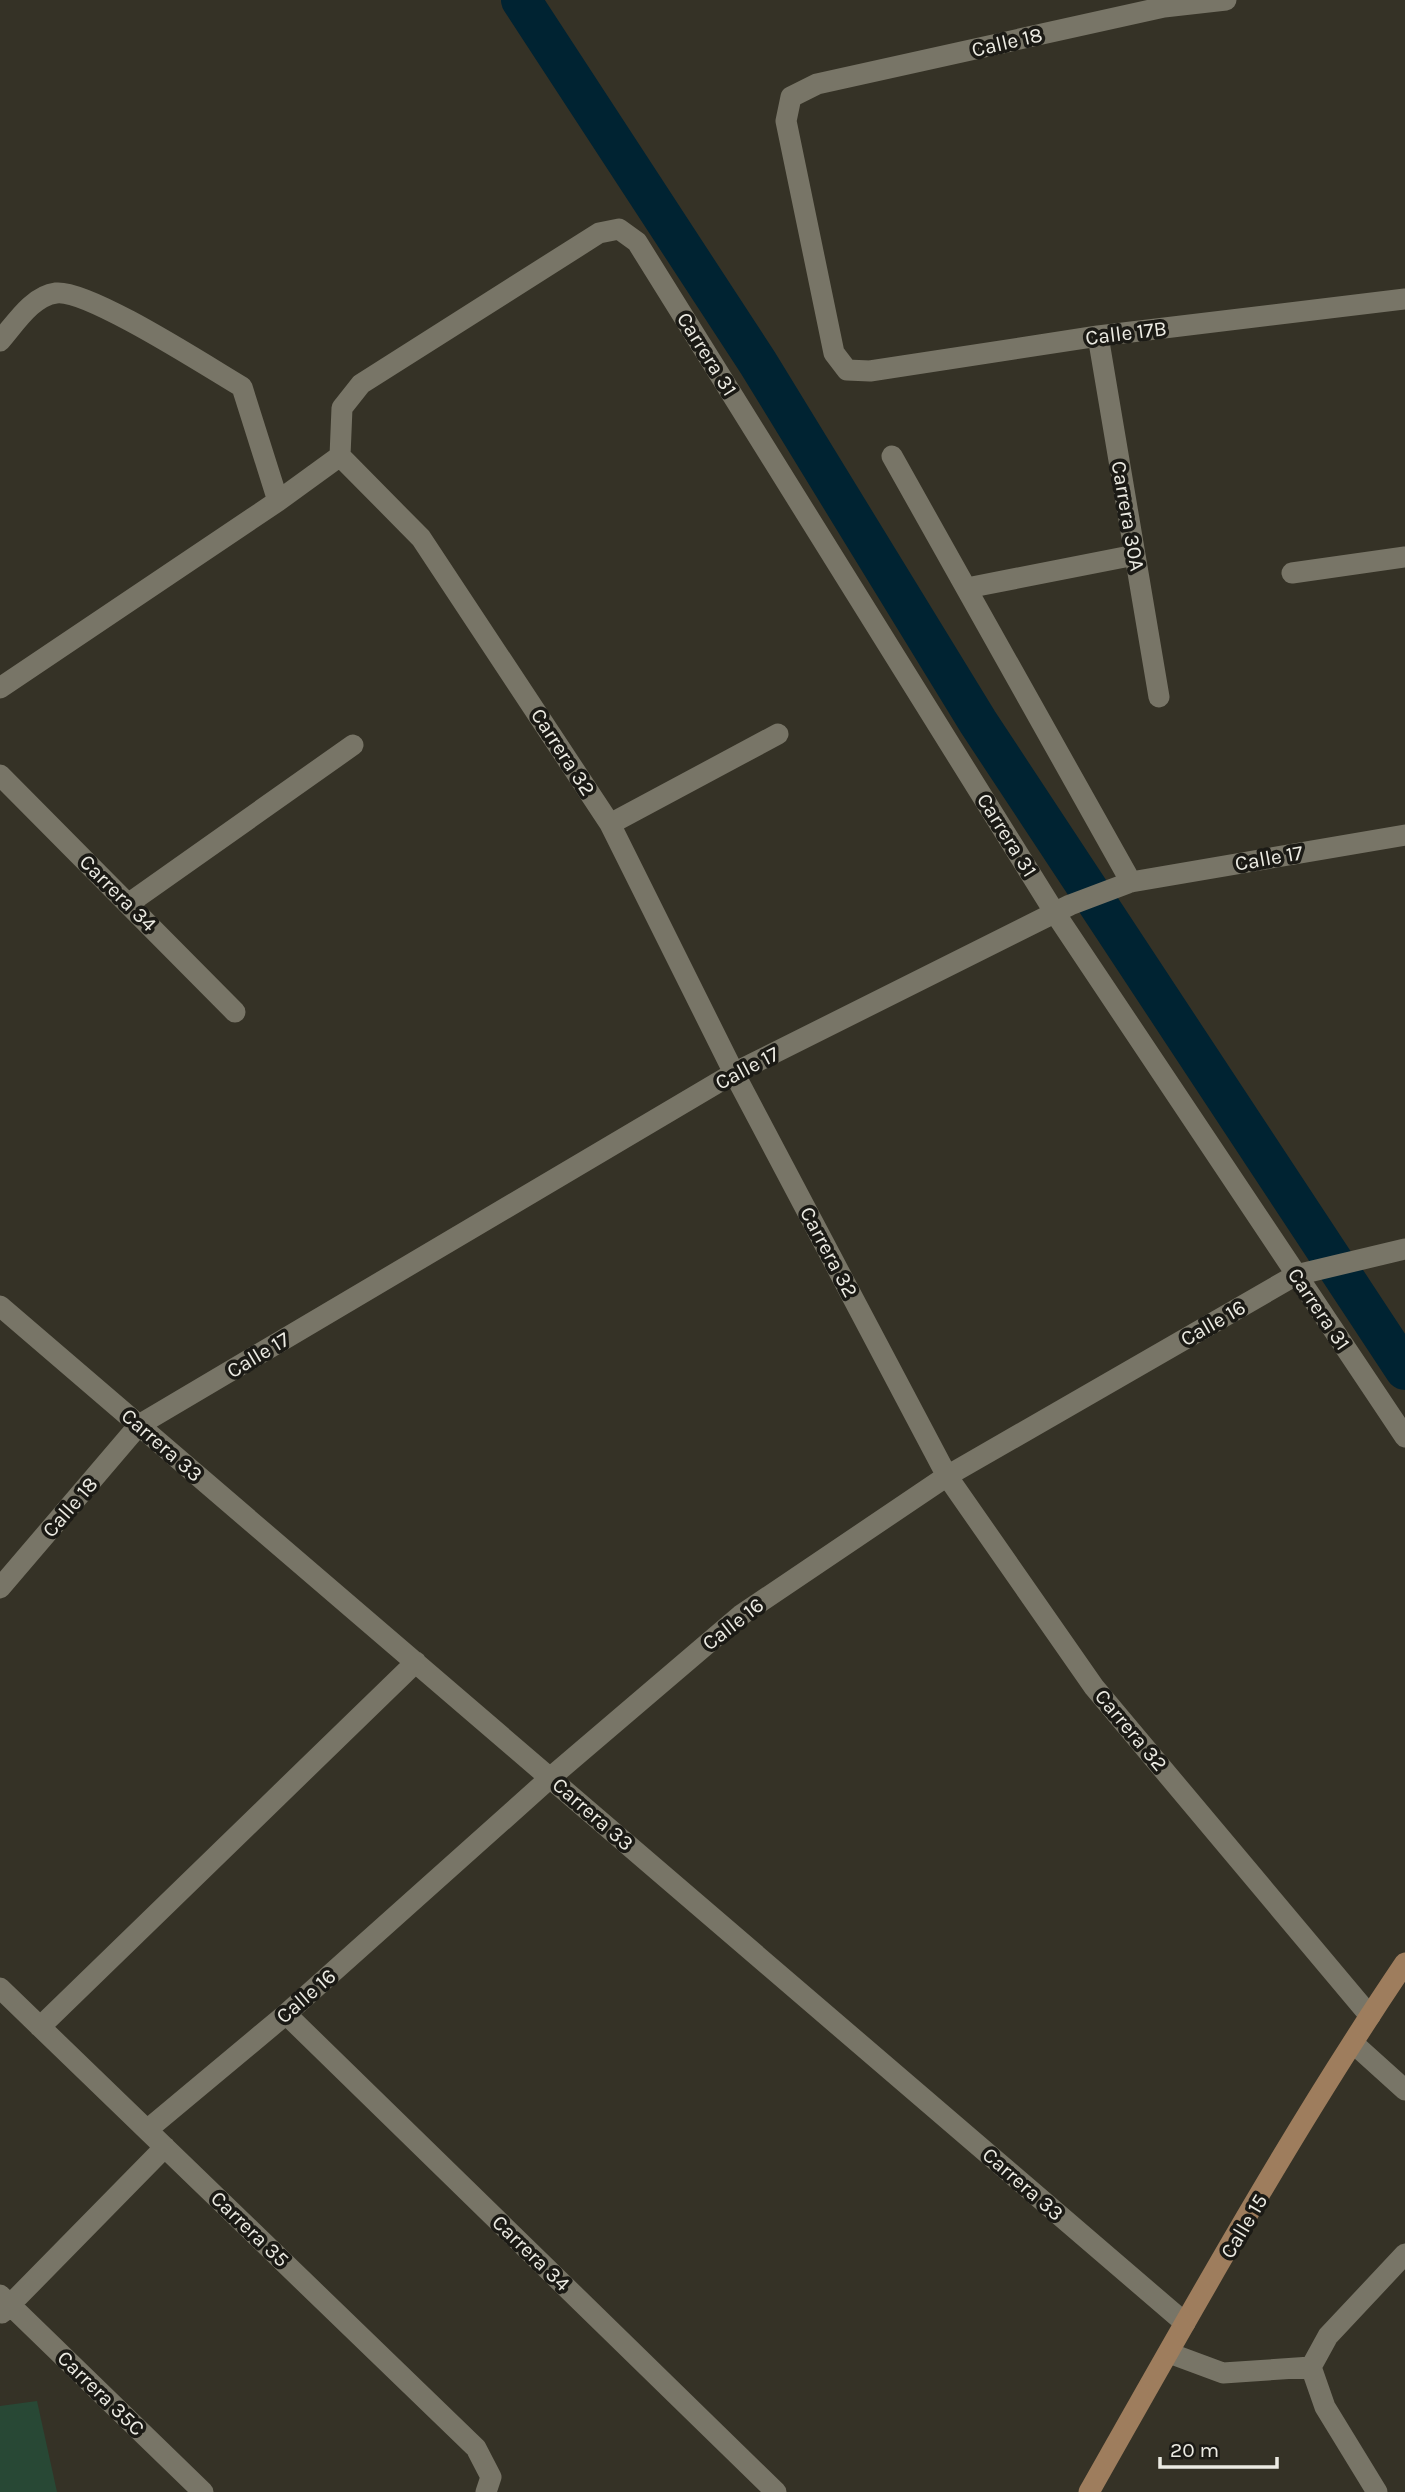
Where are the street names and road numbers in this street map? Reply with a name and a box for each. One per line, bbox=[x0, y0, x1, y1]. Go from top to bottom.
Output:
street label: Calle 18 bbox=[969, 22, 1045, 62]
street label: Carrera 31 bbox=[672, 308, 742, 400]
street label: Calle 17B bbox=[1084, 316, 1168, 350]
street label: Carrera 30A bbox=[1107, 459, 1149, 573]
street label: Carrera 32 bbox=[526, 704, 600, 800]
street label: Carrera 31 bbox=[972, 789, 1042, 881]
street label: Calle 17 bbox=[1233, 840, 1305, 876]
street label: Carrera 34 bbox=[75, 850, 162, 937]
street label: Calle 17 bbox=[711, 1041, 783, 1095]
street label: Carrera 32 bbox=[795, 1203, 863, 1301]
street label: Carrera 31 bbox=[1283, 1263, 1355, 1355]
street label: Calle 16 bbox=[1176, 1295, 1250, 1351]
street label: Calle 17 bbox=[222, 1327, 294, 1383]
street label: Carrera 33 bbox=[117, 1403, 207, 1487]
street label: Calle 18 bbox=[37, 1472, 103, 1542]
street label: Calle 16 bbox=[698, 1593, 768, 1655]
street label: Carrera 32 bbox=[1090, 1684, 1172, 1776]
street label: Carrera 33 bbox=[548, 1772, 638, 1856]
street label: Calle 16 bbox=[271, 1964, 341, 2028]
street label: Carrera 33 bbox=[978, 2142, 1068, 2226]
street label: Carrera 35 bbox=[206, 2186, 294, 2272]
street label: Calle 15 bbox=[1215, 2189, 1273, 2263]
street label: Carrera 34 bbox=[487, 2210, 575, 2296]
street label: Carrera 35C bbox=[52, 2346, 150, 2440]

